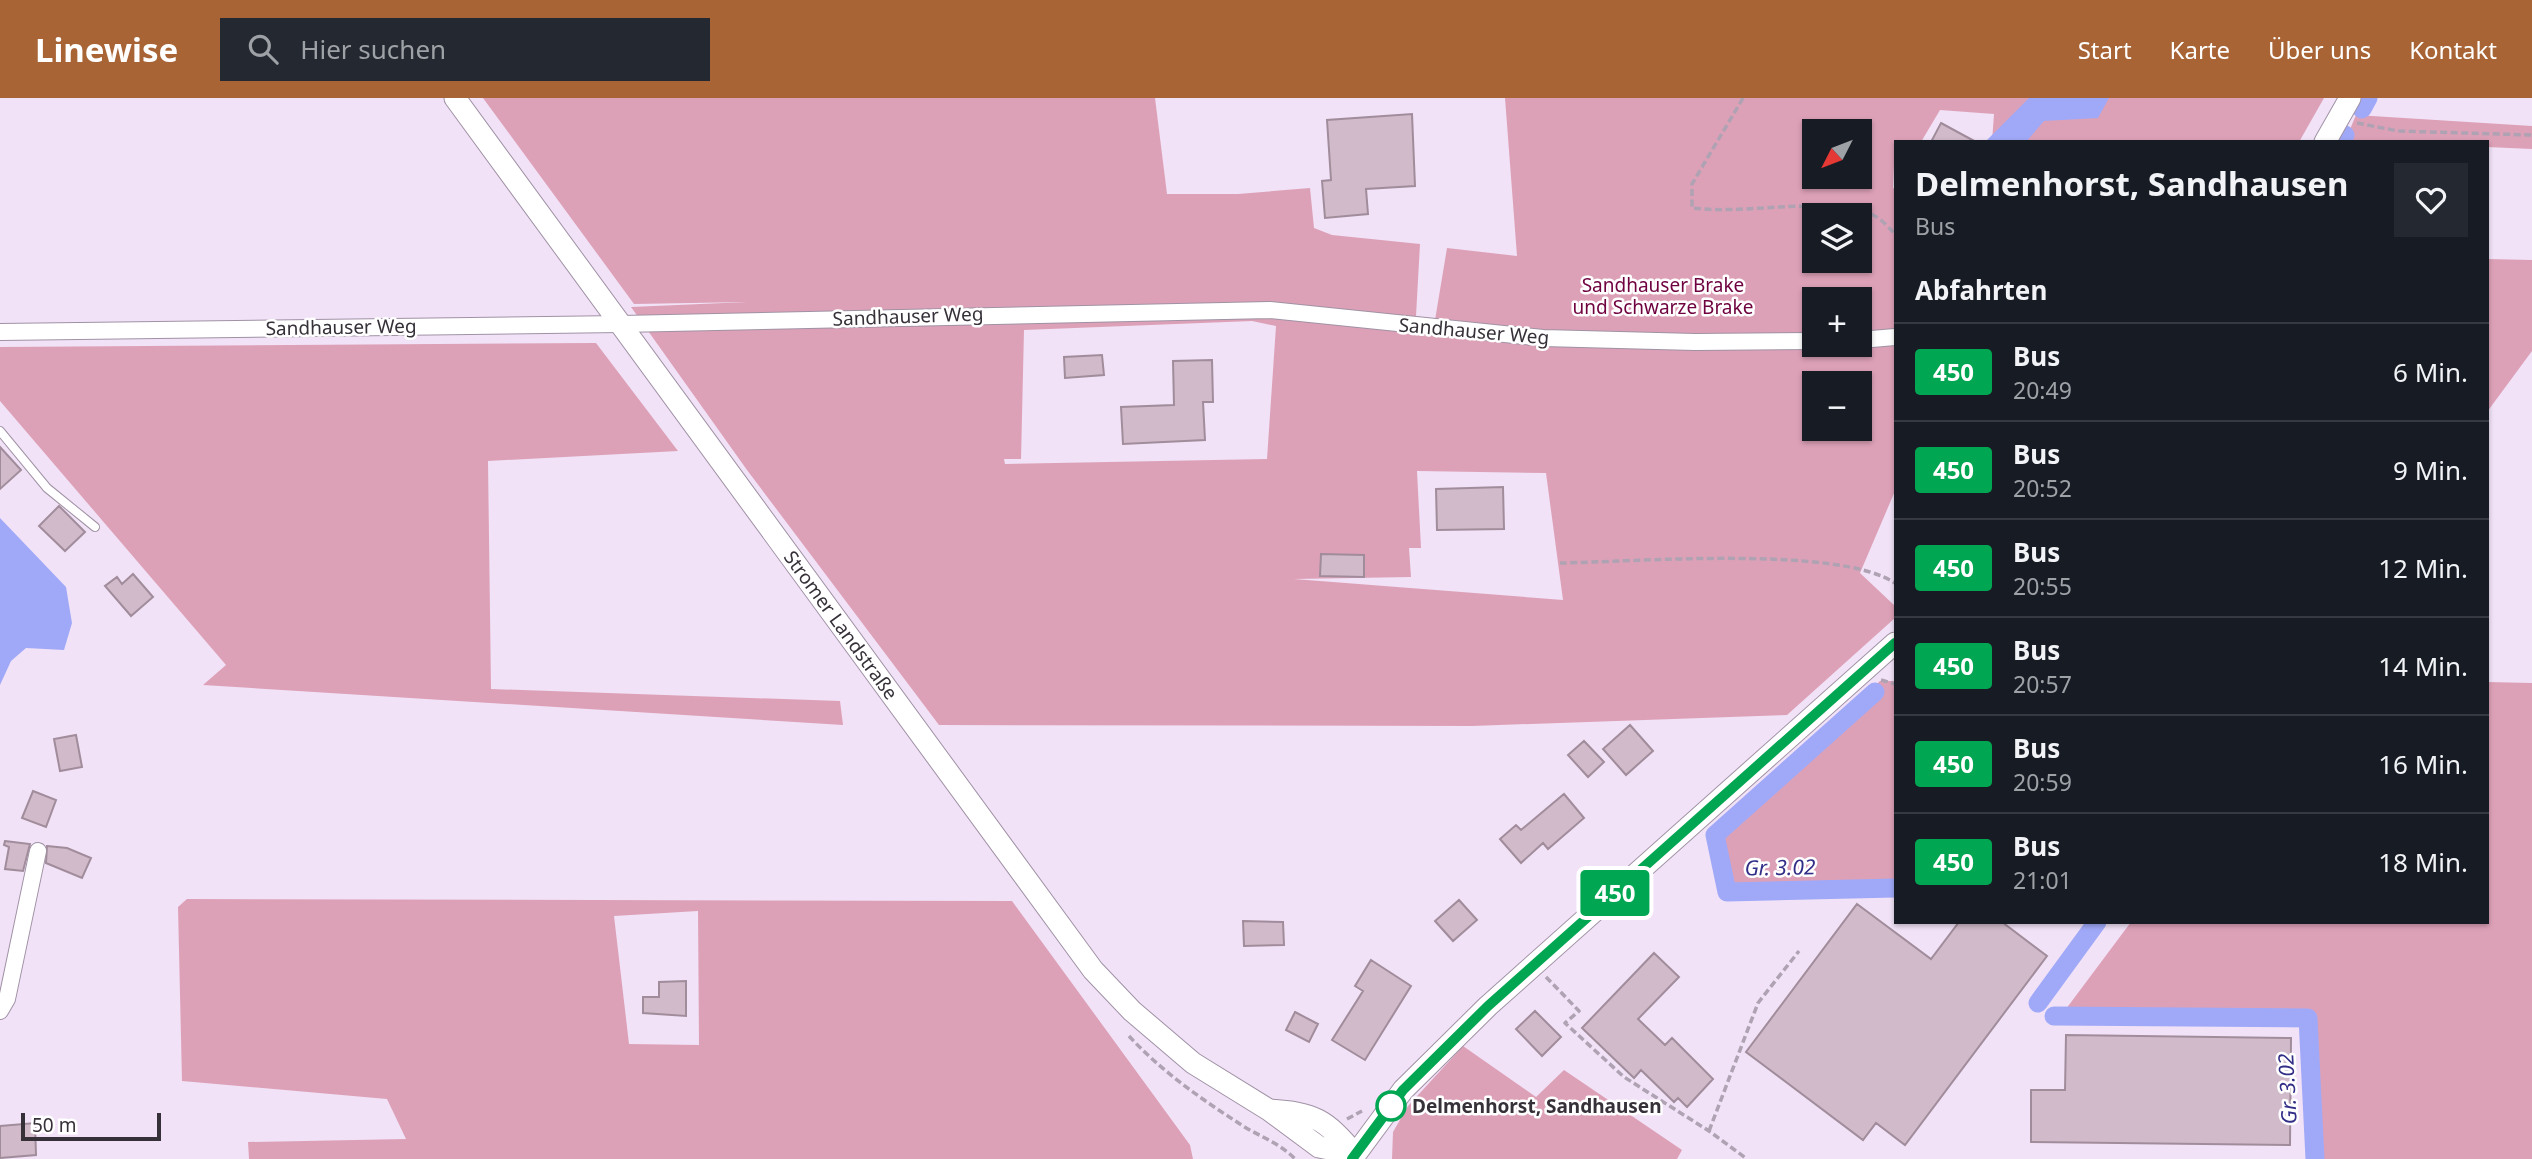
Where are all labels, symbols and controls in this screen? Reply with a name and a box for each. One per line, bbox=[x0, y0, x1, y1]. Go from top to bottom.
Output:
search box bbox=[220, 18, 710, 81]
text: Linewise bbox=[35, 27, 178, 72]
icon: search bbox=[244, 30, 282, 68]
text: Hier suchen bbox=[300, 31, 446, 67]
text: Start bbox=[2078, 33, 2132, 66]
text: Karte bbox=[2170, 33, 2230, 66]
text: Über uns bbox=[2268, 33, 2371, 66]
text: Kontakt bbox=[2409, 33, 2497, 66]
north arrow bbox=[1802, 119, 1872, 189]
map controls bbox=[1802, 119, 1872, 441]
text: Delmenhorst, Sandhausen bbox=[1915, 161, 2348, 206]
button: heart bbox=[2394, 163, 2468, 237]
button: layers bbox=[1802, 203, 1872, 273]
text: Bus bbox=[1915, 210, 1955, 242]
park label: Sandhauser Brake und Schwarze Brake bbox=[1573, 272, 1753, 320]
text: Abfahrten bbox=[1915, 272, 2047, 308]
button: + bbox=[1802, 287, 1872, 357]
street label: Sandhauser Weg bbox=[832, 300, 984, 332]
street label: Sandhauser Weg bbox=[1398, 311, 1550, 351]
street label: Sandhauser Weg bbox=[265, 313, 417, 341]
text: Bus bbox=[2013, 338, 2060, 374]
text: 6 Min. bbox=[2393, 354, 2468, 390]
text: 450 bbox=[1933, 355, 1974, 388]
button: − bbox=[1802, 371, 1872, 441]
text: 20:49 bbox=[2013, 374, 2072, 406]
text: Bus bbox=[2013, 436, 2060, 472]
text: 9 Min. bbox=[2393, 452, 2468, 488]
text: 450 bbox=[1933, 453, 1974, 486]
text: 20:52 bbox=[2013, 472, 2072, 504]
text: Bus bbox=[2013, 534, 2060, 570]
street label: Stromer Landstraße bbox=[778, 545, 904, 705]
text: 12 Min. bbox=[2378, 550, 2468, 586]
text: 450 bbox=[1933, 551, 1974, 584]
text: 20:55 bbox=[2013, 570, 2072, 602]
text: Bus bbox=[2013, 632, 2060, 668]
text: 14 Min. bbox=[2378, 648, 2468, 684]
text: 450 bbox=[1933, 649, 1974, 682]
text: 20:57 bbox=[2013, 668, 2072, 700]
text: Bus bbox=[2013, 730, 2060, 766]
text: 16 Min. bbox=[2378, 746, 2468, 782]
text: 450 bbox=[1933, 747, 1974, 780]
text: 20:59 bbox=[2013, 766, 2072, 798]
text: Bus bbox=[2013, 828, 2060, 864]
text: 18 Min. bbox=[2378, 844, 2468, 880]
text: 450 bbox=[1933, 845, 1974, 878]
water label: Gr. 3.02 bbox=[1744, 852, 1816, 882]
text: 21:01 bbox=[2013, 864, 2072, 896]
line badge: 450 bbox=[1575, 870, 1655, 916]
text: 450 bbox=[1594, 876, 1636, 909]
water label: Gr. 3.02 bbox=[2271, 1052, 2303, 1125]
marker: Delmenhorst, Sandhausen bbox=[1376, 1091, 1406, 1121]
place label: Delmenhorst, Sandhausen bbox=[1412, 1093, 1662, 1119]
scale bar bbox=[21, 1110, 161, 1142]
text: 50 m bbox=[32, 1112, 76, 1138]

